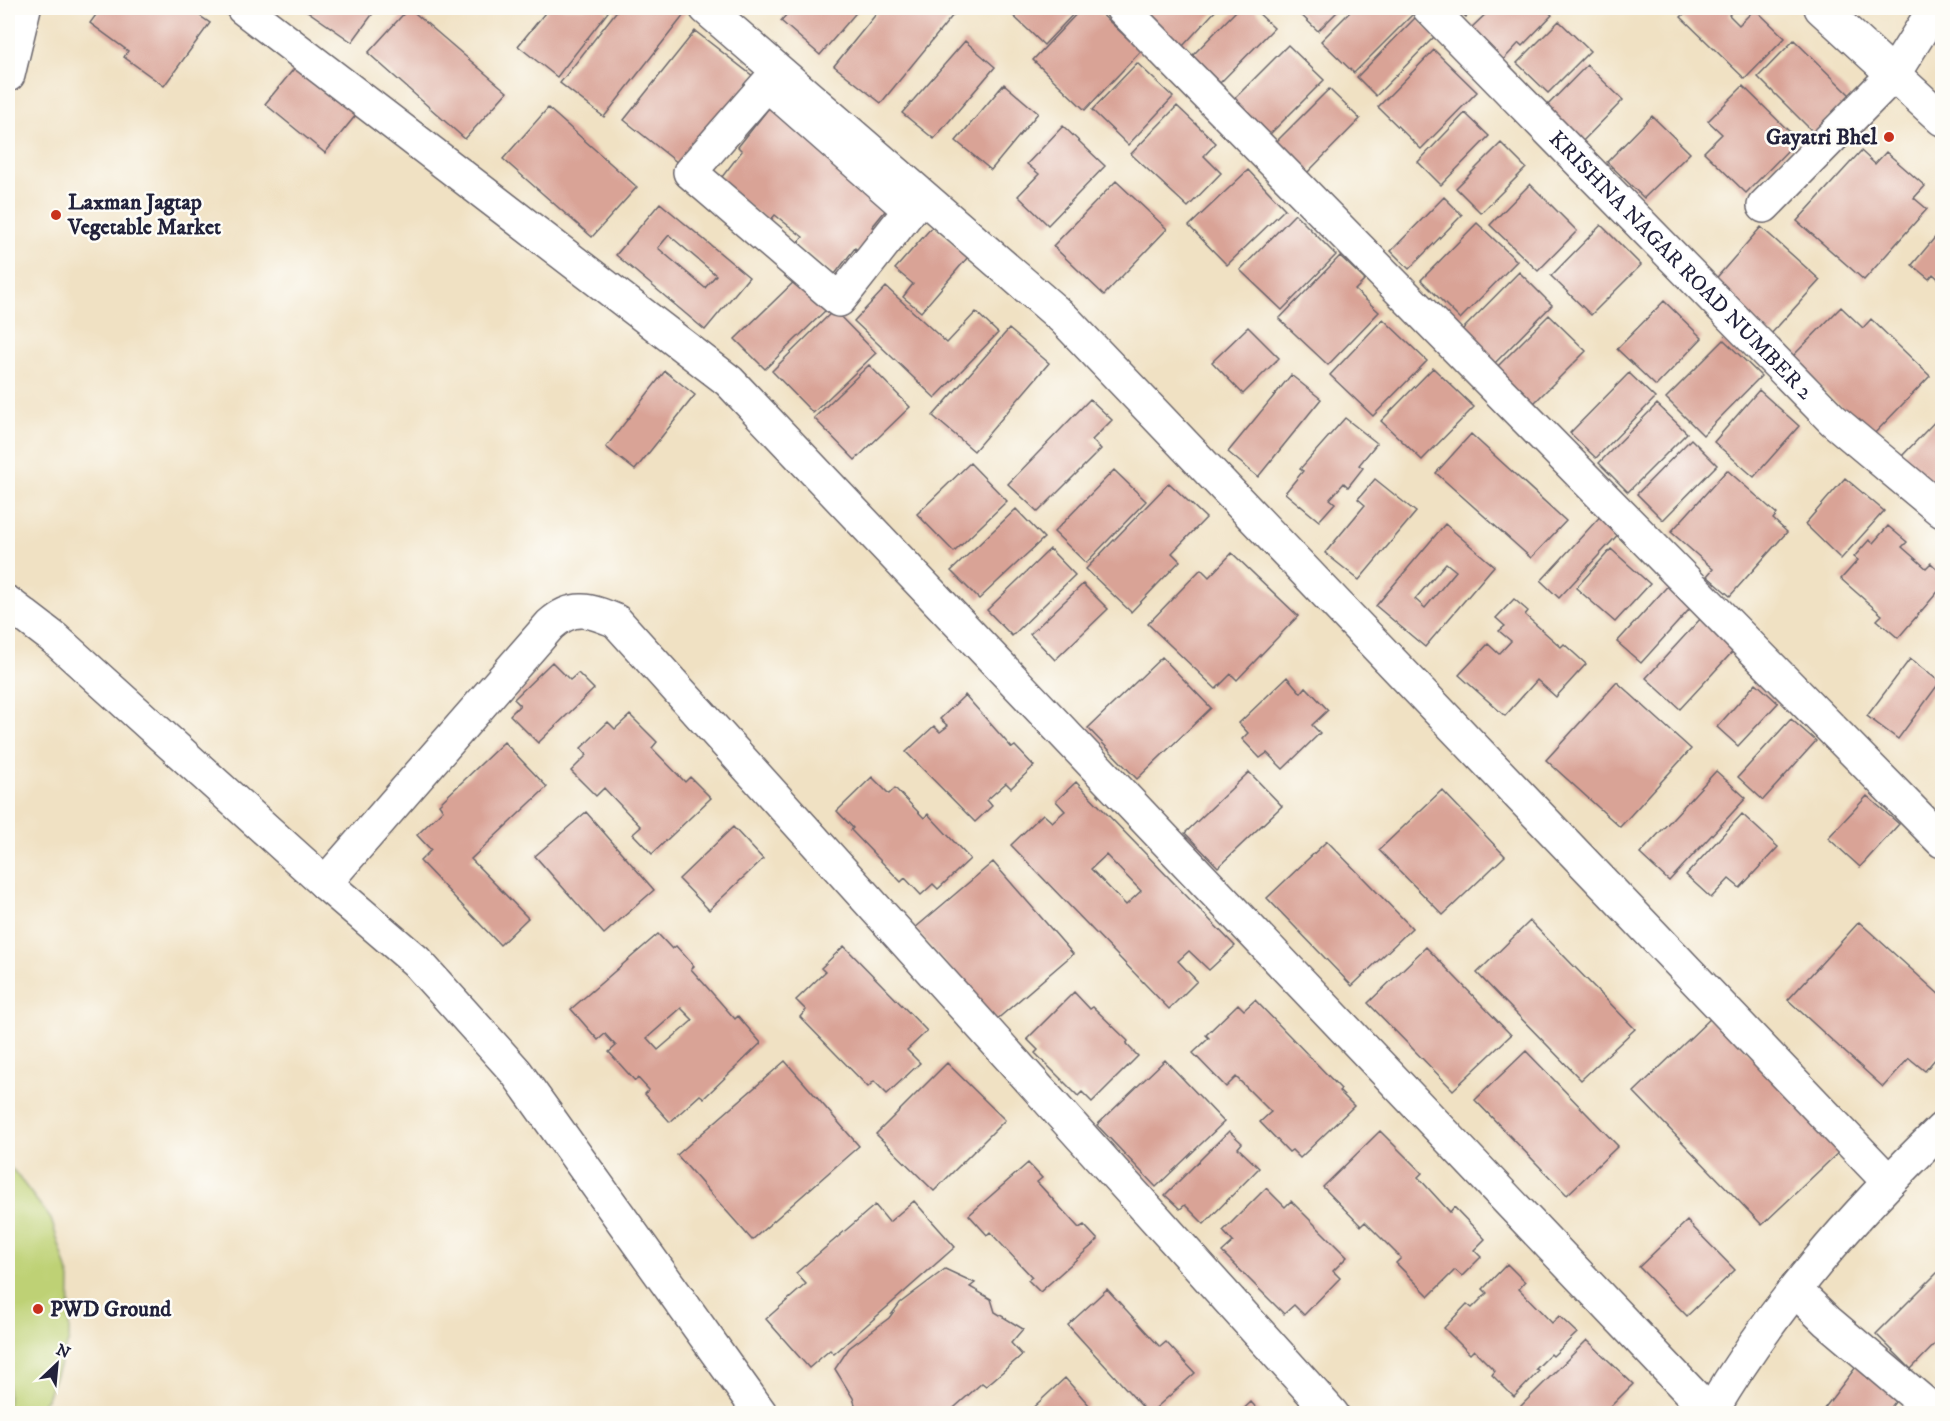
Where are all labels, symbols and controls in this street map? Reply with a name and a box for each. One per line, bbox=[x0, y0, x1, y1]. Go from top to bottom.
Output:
place label: Gayatri Bhel bbox=[1766, 124, 1877, 151]
street label: KRISHNA NAGAR ROAD NUMBER 2 bbox=[1543, 125, 1819, 405]
marker: Gayatri Bhel bbox=[1882, 130, 1896, 144]
place label: Laxman Jagtap Vegetable Market bbox=[67, 189, 221, 241]
marker: Laxman Jagtap Vegetable Market bbox=[49, 208, 63, 222]
place label: PWD Ground bbox=[50, 1296, 172, 1323]
marker: PWD Ground bbox=[31, 1302, 45, 1316]
north arrow bbox=[27, 1334, 87, 1394]
text: N bbox=[53, 1340, 73, 1363]

